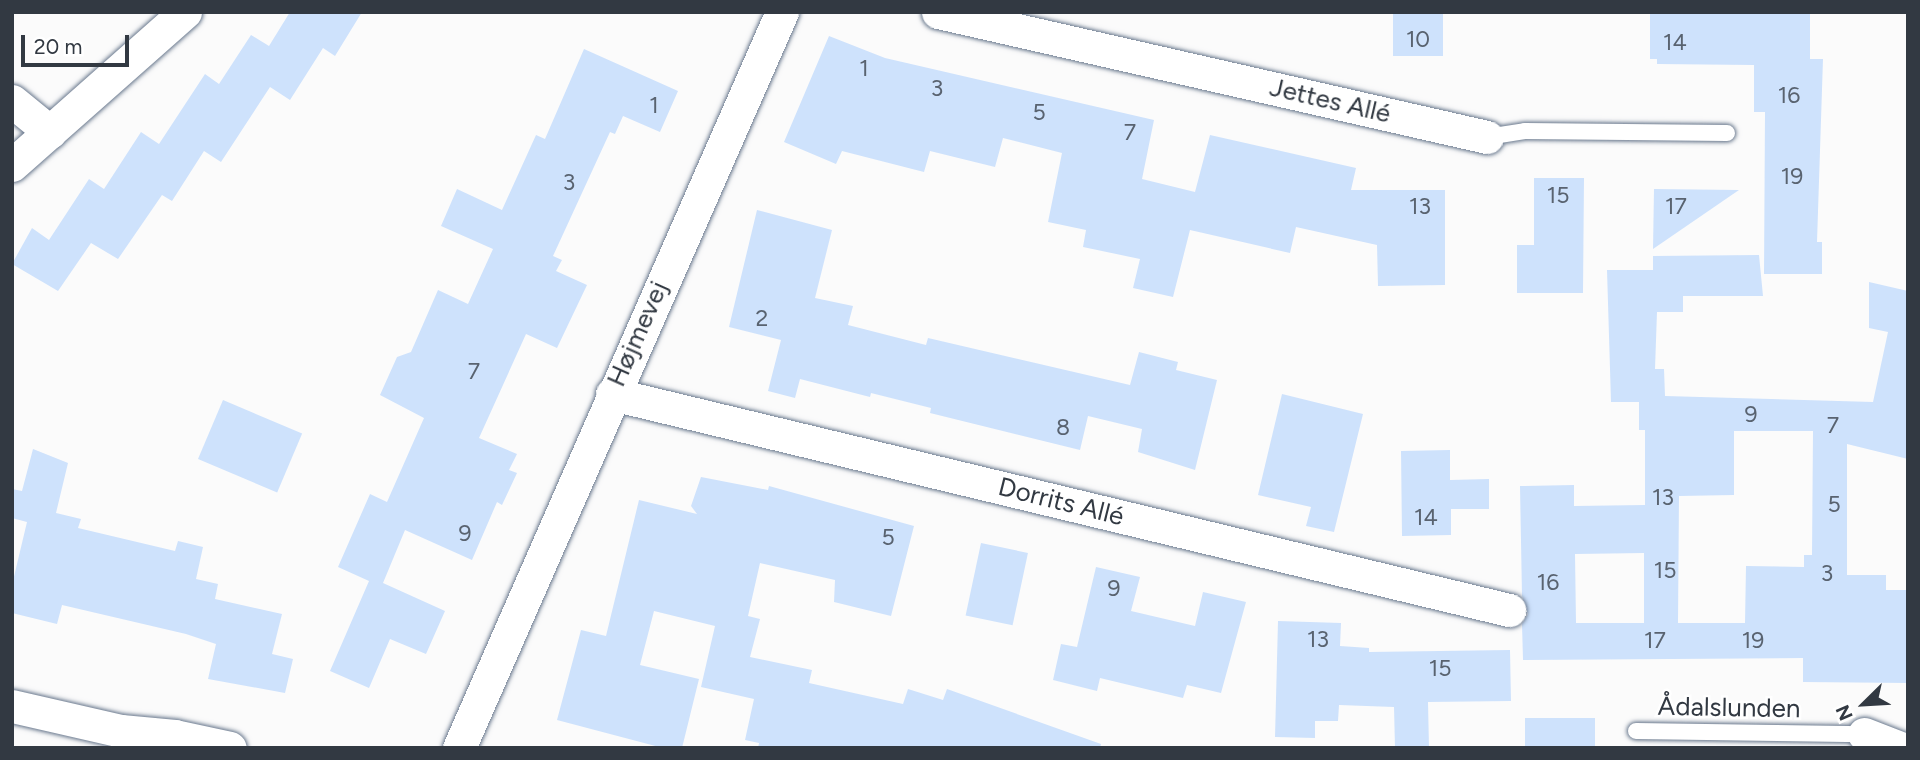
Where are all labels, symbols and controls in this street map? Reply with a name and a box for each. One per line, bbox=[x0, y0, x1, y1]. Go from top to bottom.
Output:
scale bar bbox=[24, 21, 133, 65]
house number: 10 bbox=[1406, 25, 1430, 53]
house number: 14 bbox=[1663, 28, 1687, 56]
text: 20 m bbox=[34, 34, 82, 59]
house number: 1 bbox=[859, 54, 869, 82]
street label: Jettes Allé bbox=[1266, 72, 1394, 130]
house number: 3 bbox=[931, 74, 943, 102]
house number: 16 bbox=[1778, 81, 1800, 109]
house number: 1 bbox=[649, 91, 659, 119]
house number: 5 bbox=[1032, 98, 1046, 126]
house number: 7 bbox=[1124, 118, 1136, 146]
house number: 19 bbox=[1781, 162, 1803, 190]
house number: 3 bbox=[563, 168, 575, 196]
house number: 15 bbox=[1547, 181, 1569, 209]
house number: 13 bbox=[1409, 192, 1431, 220]
house number: 17 bbox=[1665, 192, 1687, 220]
street label: Højmevej bbox=[601, 277, 675, 391]
house number: 2 bbox=[756, 304, 768, 332]
house number: 7 bbox=[468, 357, 480, 385]
house number: 9 bbox=[1744, 400, 1758, 428]
house number: 7 bbox=[1827, 411, 1839, 439]
house number: 8 bbox=[1056, 413, 1070, 441]
street label: Dorrits Allé bbox=[995, 471, 1127, 533]
house number: 13 bbox=[1652, 483, 1674, 511]
house number: 5 bbox=[1827, 490, 1841, 518]
house number: 14 bbox=[1414, 503, 1438, 531]
house number: 9 bbox=[458, 519, 472, 547]
house number: 5 bbox=[881, 523, 895, 551]
house number: 15 bbox=[1654, 556, 1676, 584]
house number: 3 bbox=[1821, 559, 1833, 587]
house number: 16 bbox=[1537, 568, 1559, 596]
house number: 9 bbox=[1107, 574, 1121, 602]
house number: 13 bbox=[1307, 625, 1329, 653]
house number: 17 bbox=[1644, 626, 1666, 654]
house number: 19 bbox=[1742, 626, 1764, 654]
house number: 15 bbox=[1429, 654, 1451, 682]
north arrow bbox=[1829, 669, 1899, 739]
street label: Ådalslunden bbox=[1657, 691, 1801, 725]
text: N bbox=[1831, 701, 1858, 724]

